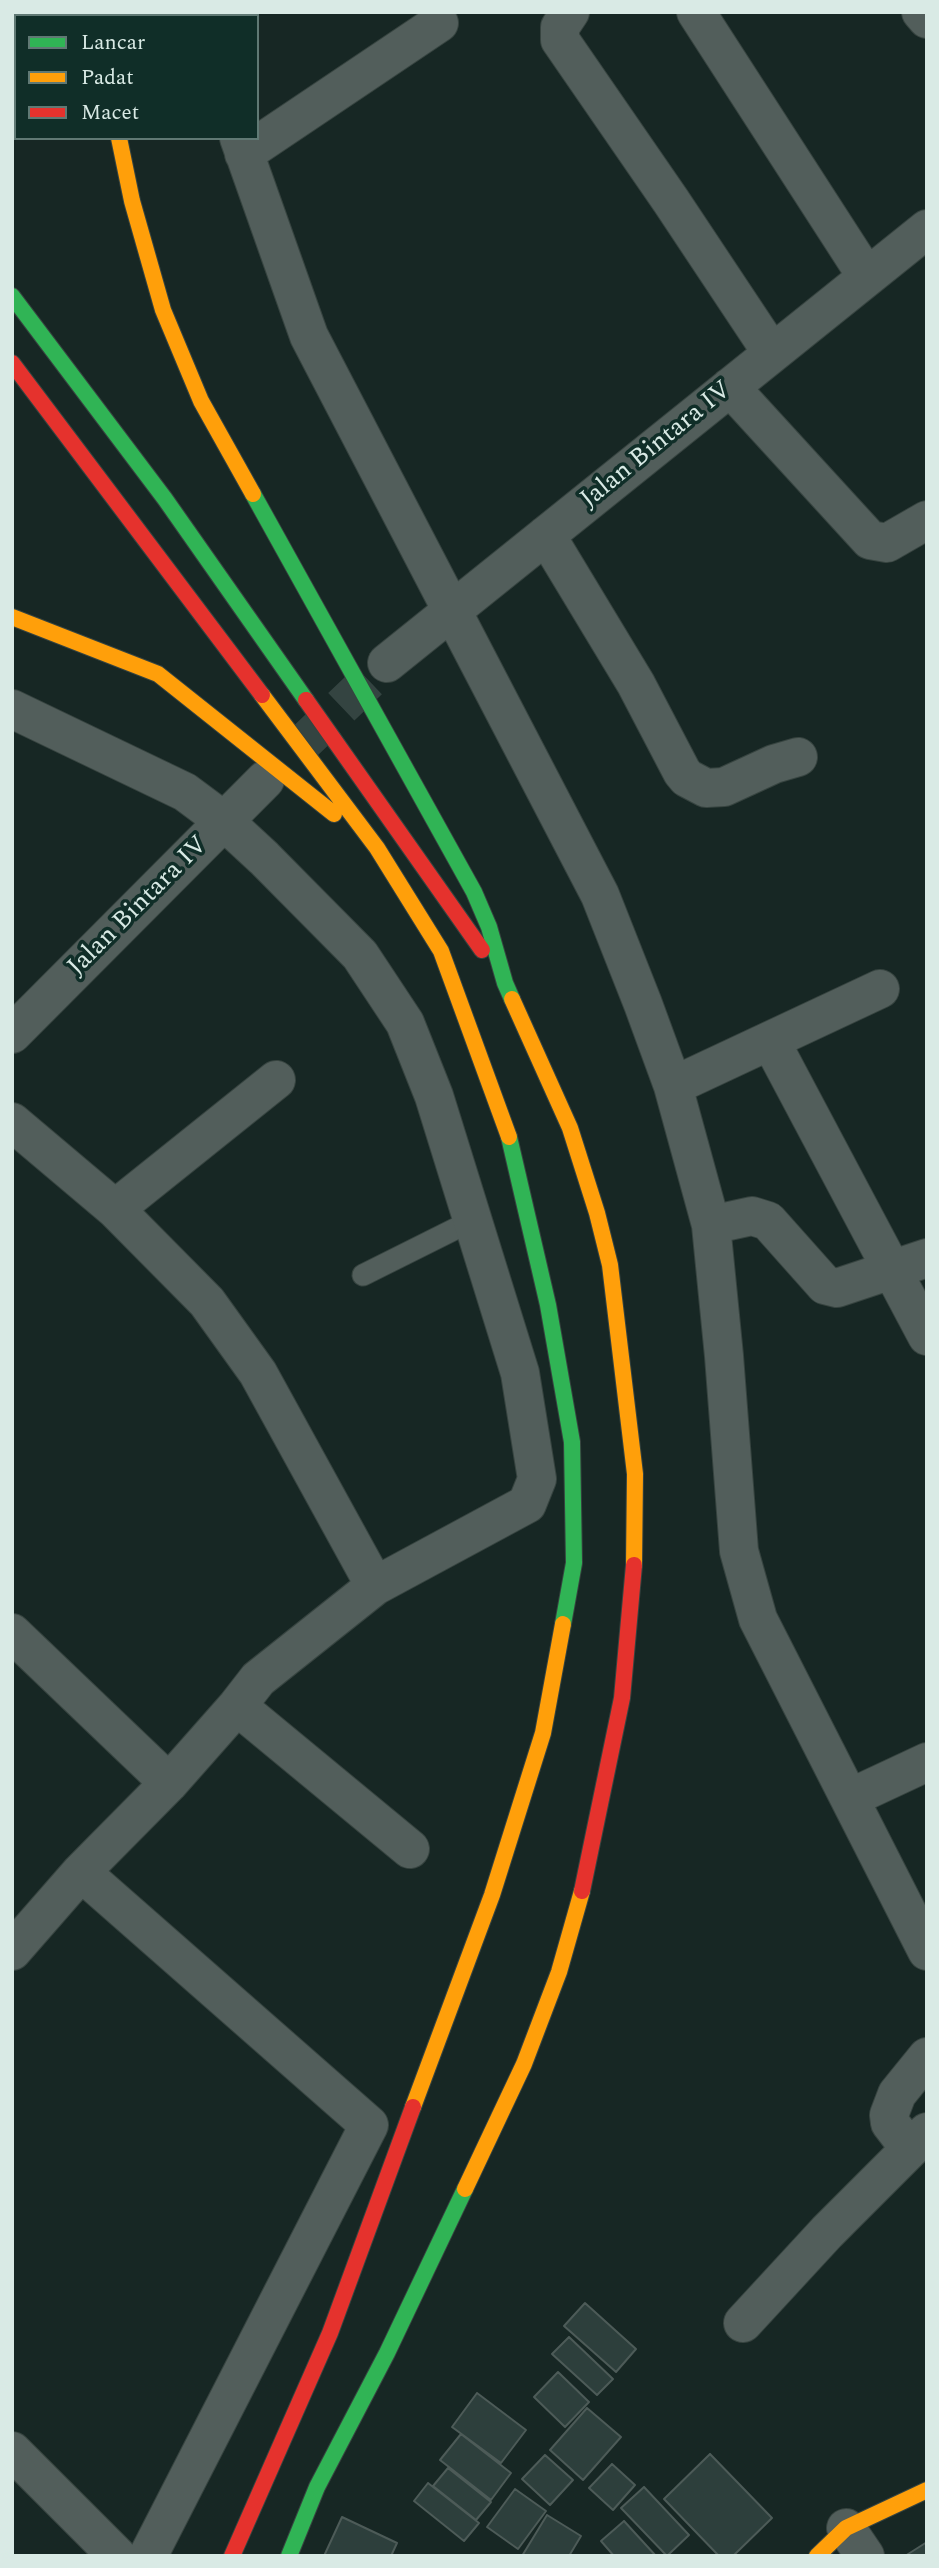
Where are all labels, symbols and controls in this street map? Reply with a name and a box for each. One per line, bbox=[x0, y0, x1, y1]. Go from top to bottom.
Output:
legend bbox=[14, 14, 259, 140]
text: Lancar bbox=[81, 27, 145, 59]
text: Padat bbox=[81, 62, 134, 94]
text: Macet bbox=[81, 97, 139, 129]
street label: Jalan Bintara IV bbox=[575, 376, 739, 516]
street label: Jalan Bintara IV bbox=[62, 830, 216, 984]

